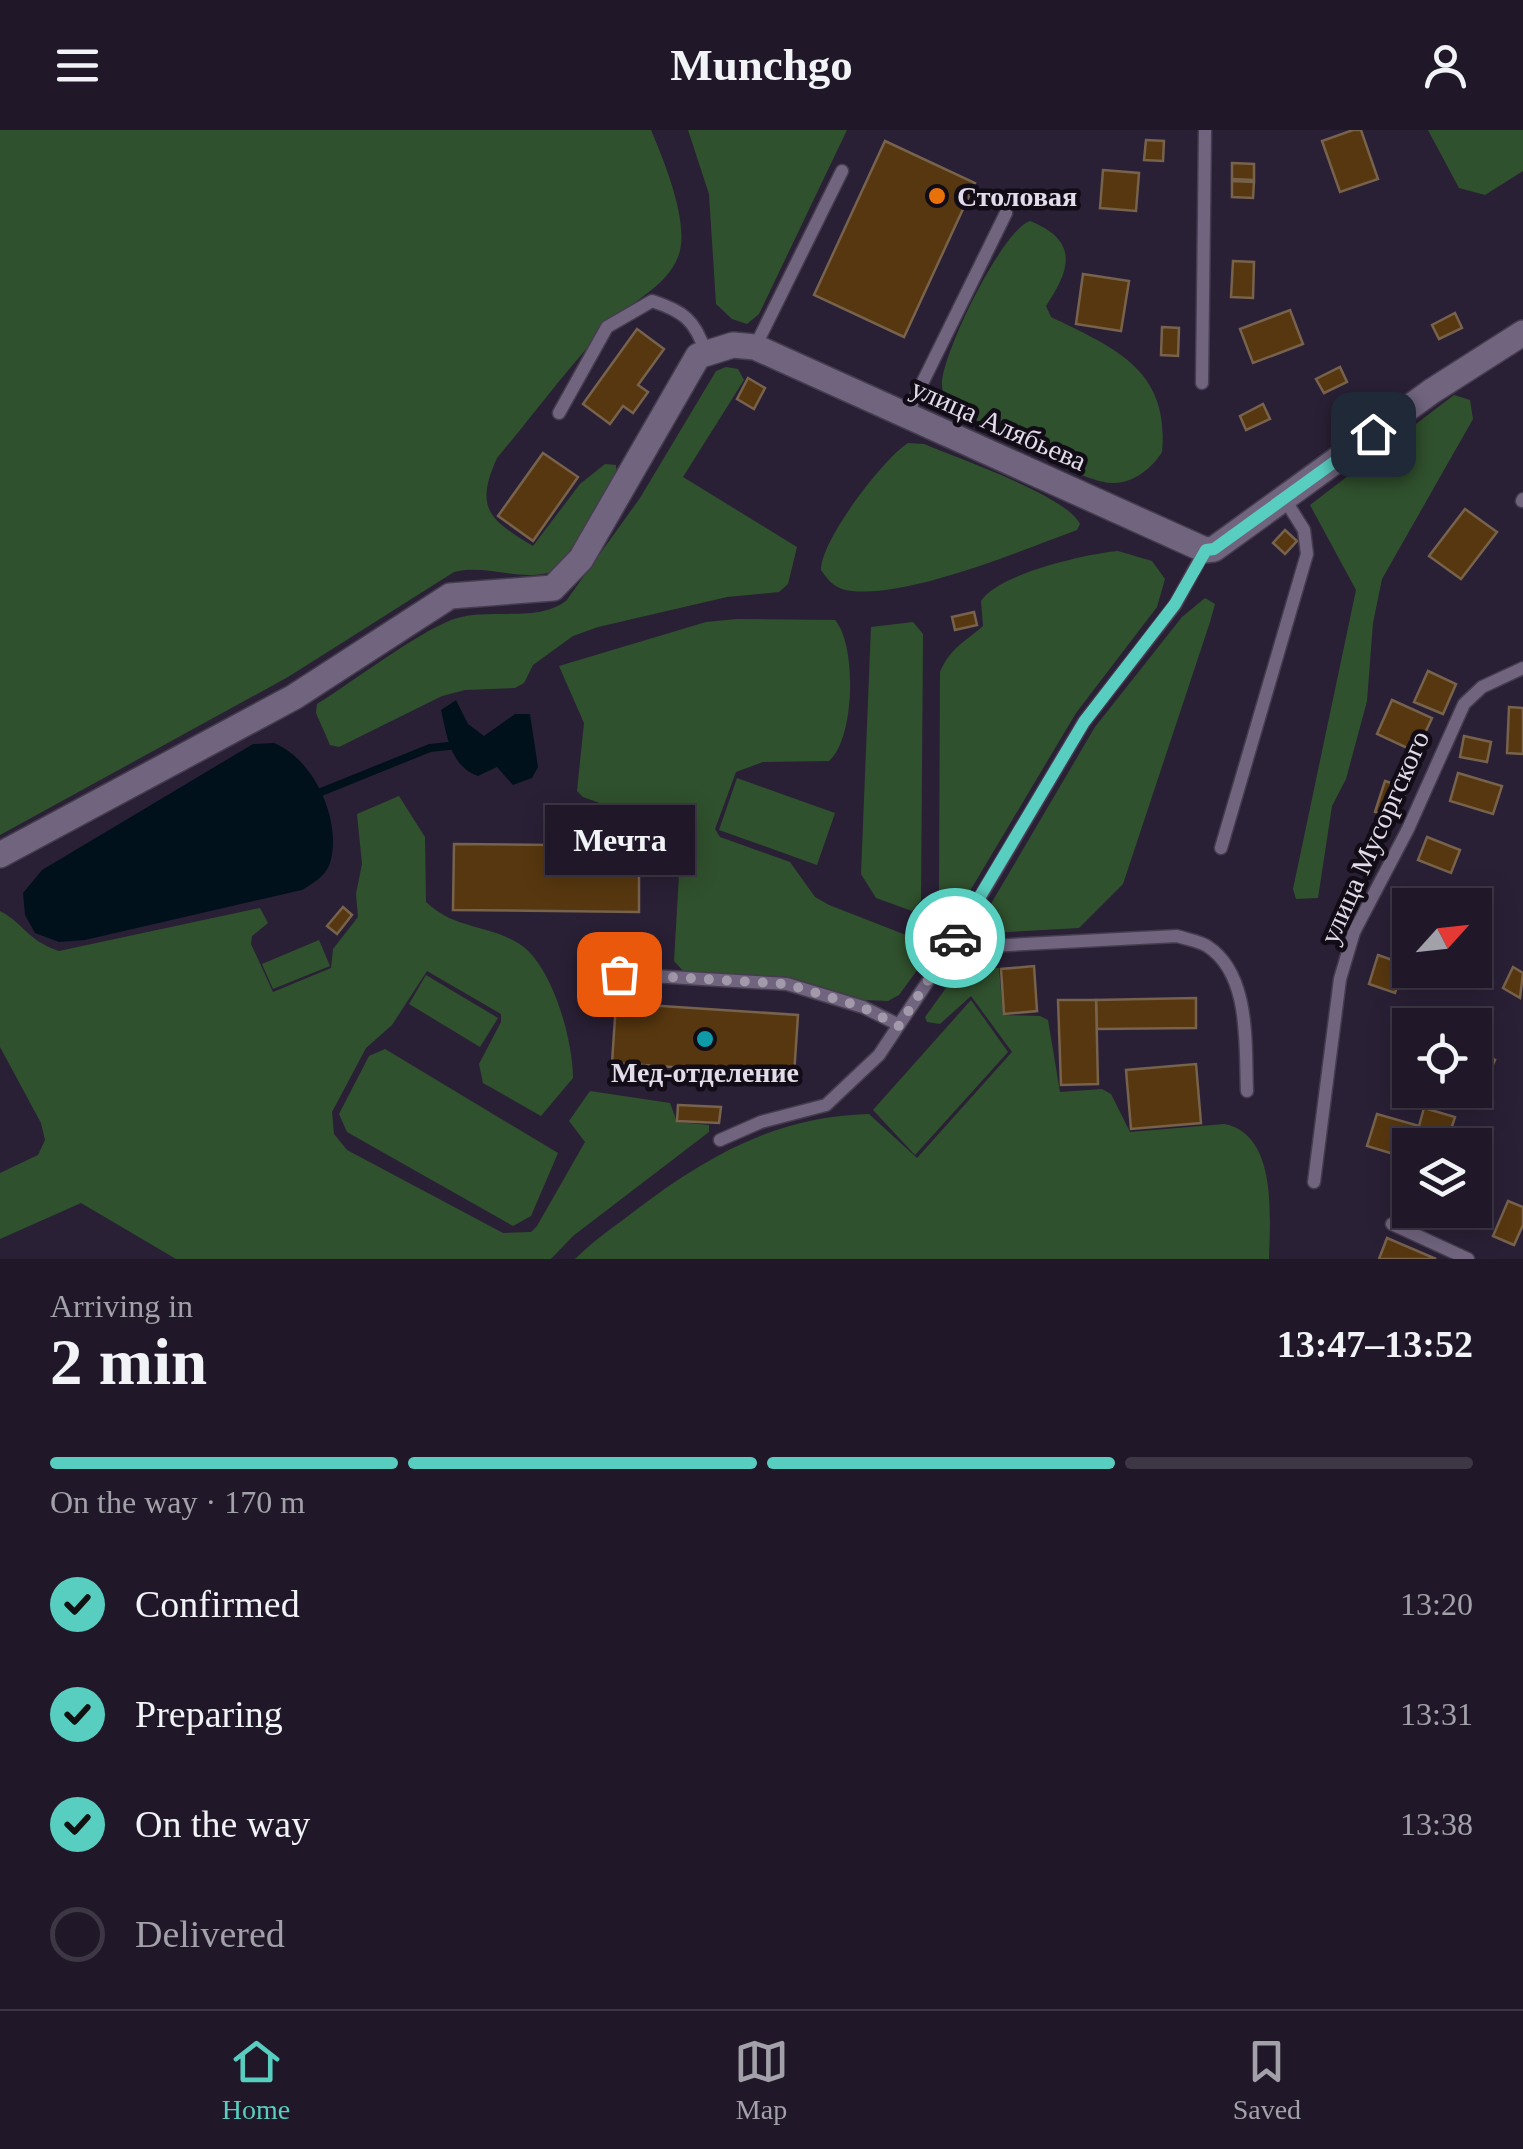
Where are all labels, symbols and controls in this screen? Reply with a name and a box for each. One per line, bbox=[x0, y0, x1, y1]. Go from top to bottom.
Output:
icon: menu bbox=[50, 38, 105, 93]
icon: person bbox=[1418, 38, 1473, 93]
text: Munchgo bbox=[670, 40, 853, 90]
place label: Столовая bbox=[957, 181, 1077, 212]
marker: Столовая bbox=[926, 185, 948, 207]
street label: улица Алябьева bbox=[907, 372, 1091, 477]
pin bbox=[1331, 392, 1416, 477]
icon: home bbox=[1346, 407, 1401, 462]
street label: улица Мусоргского bbox=[1314, 726, 1435, 948]
callout: Мечта bbox=[544, 804, 694, 874]
text: Мечта bbox=[573, 822, 667, 858]
courier bbox=[905, 888, 1005, 988]
north arrow bbox=[1392, 888, 1492, 988]
map controls bbox=[1392, 888, 1492, 1228]
icon: car bbox=[928, 911, 983, 966]
pin bbox=[577, 932, 662, 1017]
icon: bag bbox=[592, 947, 647, 1002]
button: locate bbox=[1392, 1008, 1492, 1108]
marker: Мед-отделение bbox=[694, 1028, 716, 1050]
place label: Мед-отделение bbox=[611, 1057, 799, 1088]
button: layers bbox=[1392, 1128, 1492, 1228]
text: Arriving in bbox=[50, 1288, 193, 1324]
text: 13:47–13:52 bbox=[1277, 1323, 1473, 1365]
text: 2 min bbox=[50, 1326, 207, 1398]
text: On the way · 170 m bbox=[50, 1484, 305, 1520]
icon: check bbox=[50, 1577, 105, 1632]
text: Confirmed bbox=[135, 1583, 300, 1625]
text: 13:20 bbox=[1400, 1586, 1473, 1622]
icon: check bbox=[50, 1687, 105, 1742]
text: Preparing bbox=[135, 1693, 283, 1735]
text: 13:31 bbox=[1400, 1696, 1473, 1732]
icon: check bbox=[50, 1797, 105, 1852]
text: On the way bbox=[135, 1803, 310, 1845]
text: 13:38 bbox=[1400, 1806, 1473, 1842]
text: Delivered bbox=[135, 1913, 285, 1955]
tab: Home bbox=[222, 2034, 290, 2126]
tab: Map bbox=[734, 2034, 789, 2126]
tab: Saved bbox=[1233, 2034, 1301, 2126]

